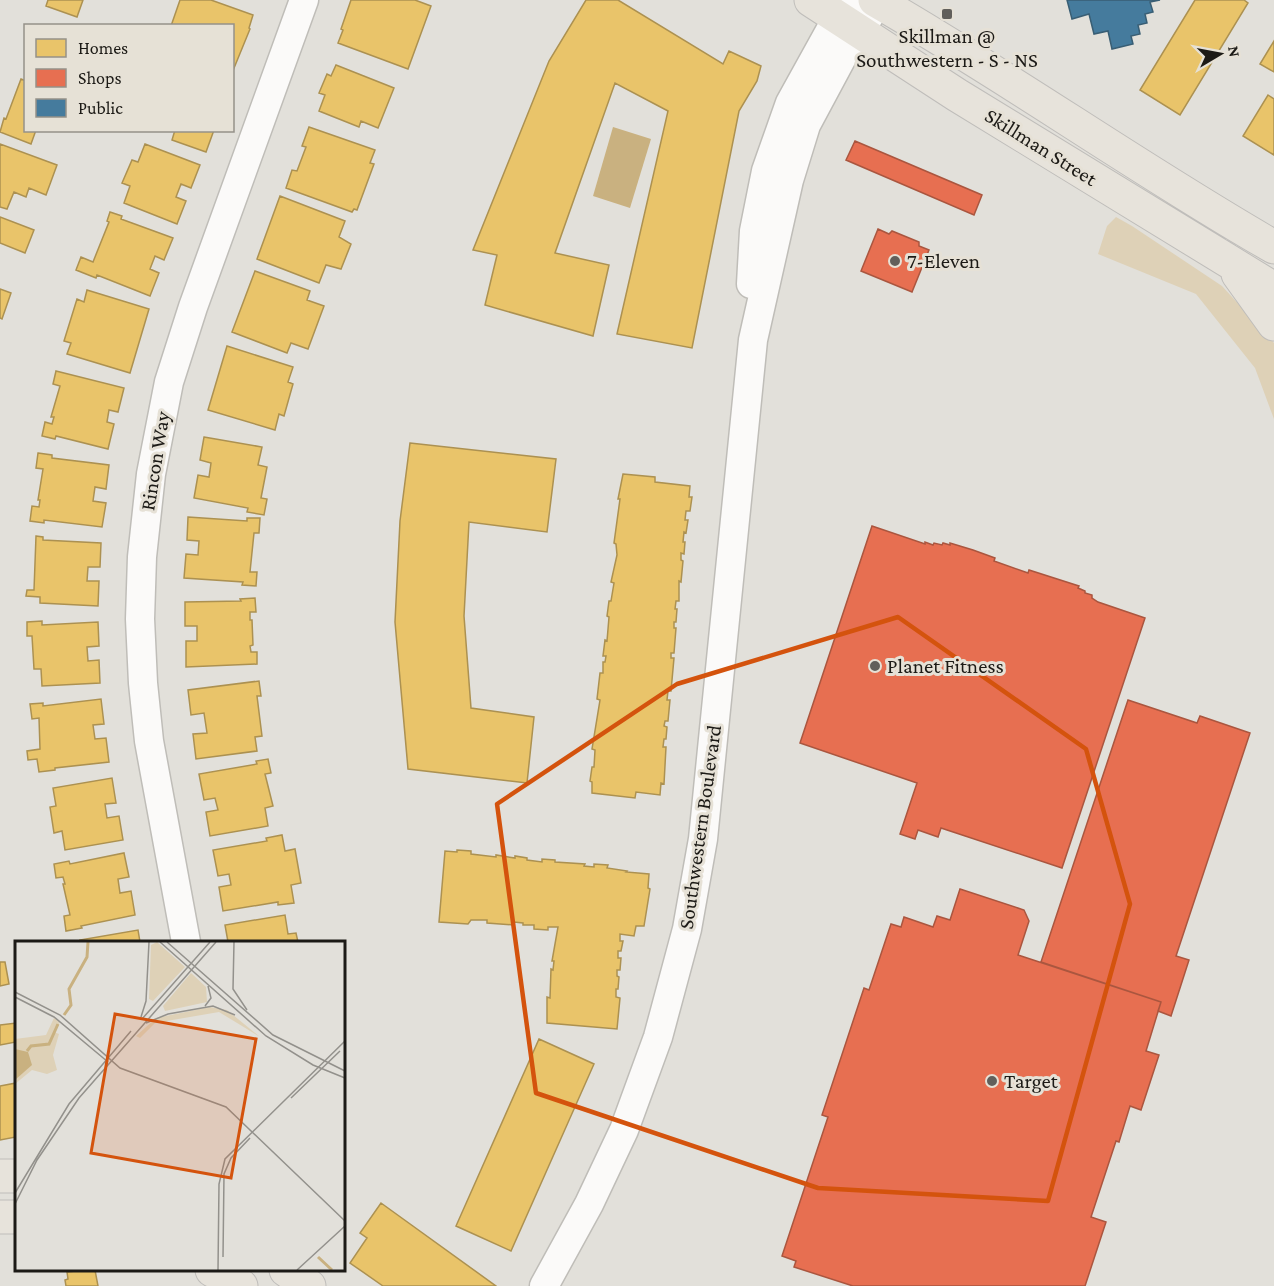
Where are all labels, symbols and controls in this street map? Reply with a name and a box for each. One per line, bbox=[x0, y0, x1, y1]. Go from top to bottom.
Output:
marker: Skillman @ Southwestern - S - NS bbox=[940, 7, 954, 21]
legend bbox=[24, 24, 234, 132]
place label: Skillman @ Southwestern - S - NS bbox=[856, 24, 1038, 72]
north arrow bbox=[1190, 24, 1250, 84]
text: Homes bbox=[78, 38, 128, 58]
text: N bbox=[1225, 45, 1244, 58]
text: Shops bbox=[78, 68, 122, 88]
text: Public bbox=[78, 98, 123, 118]
street label: Skillman Street bbox=[981, 103, 1102, 191]
place label: 7-Eleven bbox=[907, 249, 980, 273]
marker: 7-Eleven bbox=[888, 254, 902, 268]
street label: Rincon Way bbox=[135, 409, 175, 512]
place label: Planet Fitness bbox=[887, 654, 1004, 678]
marker: Planet Fitness bbox=[868, 659, 882, 673]
street label: Southwestern Boulevard bbox=[674, 723, 726, 931]
inset map bbox=[15, 941, 345, 1271]
place label: Target bbox=[1004, 1069, 1059, 1093]
marker: Target bbox=[985, 1074, 999, 1088]

